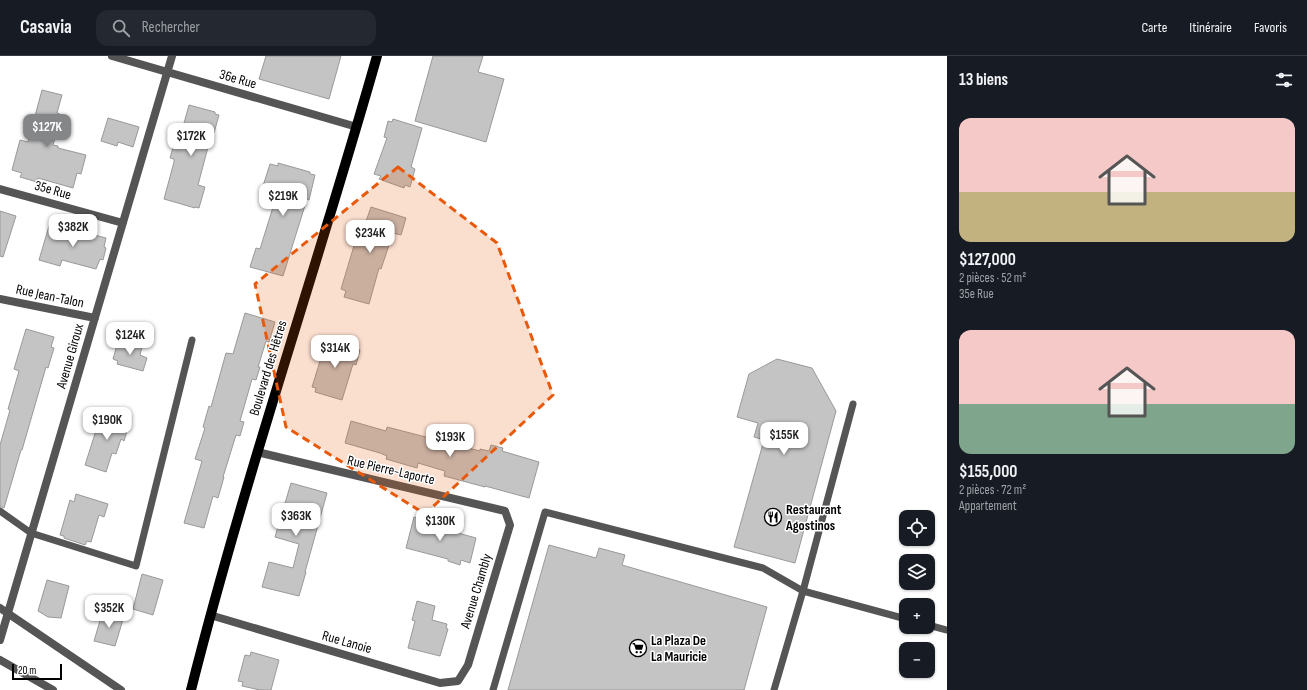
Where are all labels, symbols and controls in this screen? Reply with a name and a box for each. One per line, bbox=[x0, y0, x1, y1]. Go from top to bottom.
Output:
search box bbox=[96, 10, 376, 46]
text: Casavia bbox=[20, 16, 72, 39]
icon: search bbox=[110, 17, 132, 39]
text: Rechercher bbox=[142, 18, 200, 37]
text: Carte bbox=[1141, 19, 1167, 36]
text: Itinéraire bbox=[1189, 19, 1232, 36]
text: Favoris bbox=[1254, 19, 1287, 36]
street label: 36e Rue bbox=[217, 66, 259, 92]
icon: filters bbox=[1273, 69, 1295, 91]
text: 13 biens bbox=[959, 70, 1008, 90]
pin: $127K bbox=[19, 114, 75, 148]
text: $127K bbox=[32, 119, 62, 135]
pin: $172K bbox=[163, 123, 219, 157]
text: $172K bbox=[176, 128, 206, 144]
icon: home bbox=[1091, 144, 1163, 216]
street label: 35e Rue bbox=[33, 177, 73, 203]
pin: $219K bbox=[255, 183, 311, 217]
text: $219K bbox=[268, 188, 298, 204]
pin: $382K bbox=[45, 214, 101, 248]
text: $382K bbox=[58, 219, 88, 235]
pin: $234K bbox=[342, 220, 398, 254]
text: $234K bbox=[355, 225, 385, 241]
text: $127,000 bbox=[959, 250, 1016, 270]
text: 2 pièces · 52 m² bbox=[959, 270, 1026, 286]
street label: Rue Jean-Talon bbox=[14, 281, 86, 311]
text: 35e Rue bbox=[959, 286, 994, 302]
street label: Boulevard des Hêtres bbox=[245, 318, 291, 418]
street label: Avenue Giroux bbox=[52, 321, 88, 391]
pin: $124K bbox=[102, 322, 158, 356]
text: $124K bbox=[115, 327, 145, 343]
pin: $314K bbox=[307, 335, 363, 369]
text: $314K bbox=[320, 340, 350, 356]
icon: home bbox=[1091, 356, 1163, 428]
pin: $190K bbox=[79, 407, 135, 441]
text: $190K bbox=[92, 412, 122, 428]
pin: $155K bbox=[756, 422, 812, 456]
pin: $193K bbox=[422, 424, 478, 458]
text: $155K bbox=[769, 427, 799, 443]
text: $193K bbox=[435, 429, 465, 445]
street label: Rue Pierre-Laporte bbox=[346, 452, 436, 488]
text: $155,000 bbox=[959, 462, 1017, 482]
text: 2 pièces · 72 m² bbox=[959, 482, 1026, 498]
text: Appartement bbox=[959, 498, 1017, 514]
place label: Restaurant Agostinos bbox=[785, 501, 842, 534]
pin: $363K bbox=[268, 503, 324, 537]
restaurant icon: Restaurant Agostinos bbox=[763, 507, 783, 527]
text: $363K bbox=[281, 508, 311, 524]
pin: $130K bbox=[412, 508, 468, 542]
map controls bbox=[899, 510, 935, 678]
button: locate bbox=[899, 510, 935, 546]
text: $130K bbox=[425, 513, 455, 529]
street label: Avenue Chambly bbox=[456, 551, 496, 631]
button: layers bbox=[899, 554, 935, 590]
pin: $352K bbox=[81, 595, 137, 629]
button: + bbox=[899, 598, 935, 634]
text: $352K bbox=[94, 600, 124, 616]
street label: Rue Lanoie bbox=[320, 627, 374, 657]
place label: La Plaza De La Mauricie bbox=[651, 632, 707, 665]
supermarket icon: La Plaza De La Mauricie bbox=[628, 638, 648, 658]
button: − bbox=[899, 642, 935, 678]
scale bar bbox=[12, 662, 62, 681]
text: 20 m bbox=[18, 664, 36, 677]

